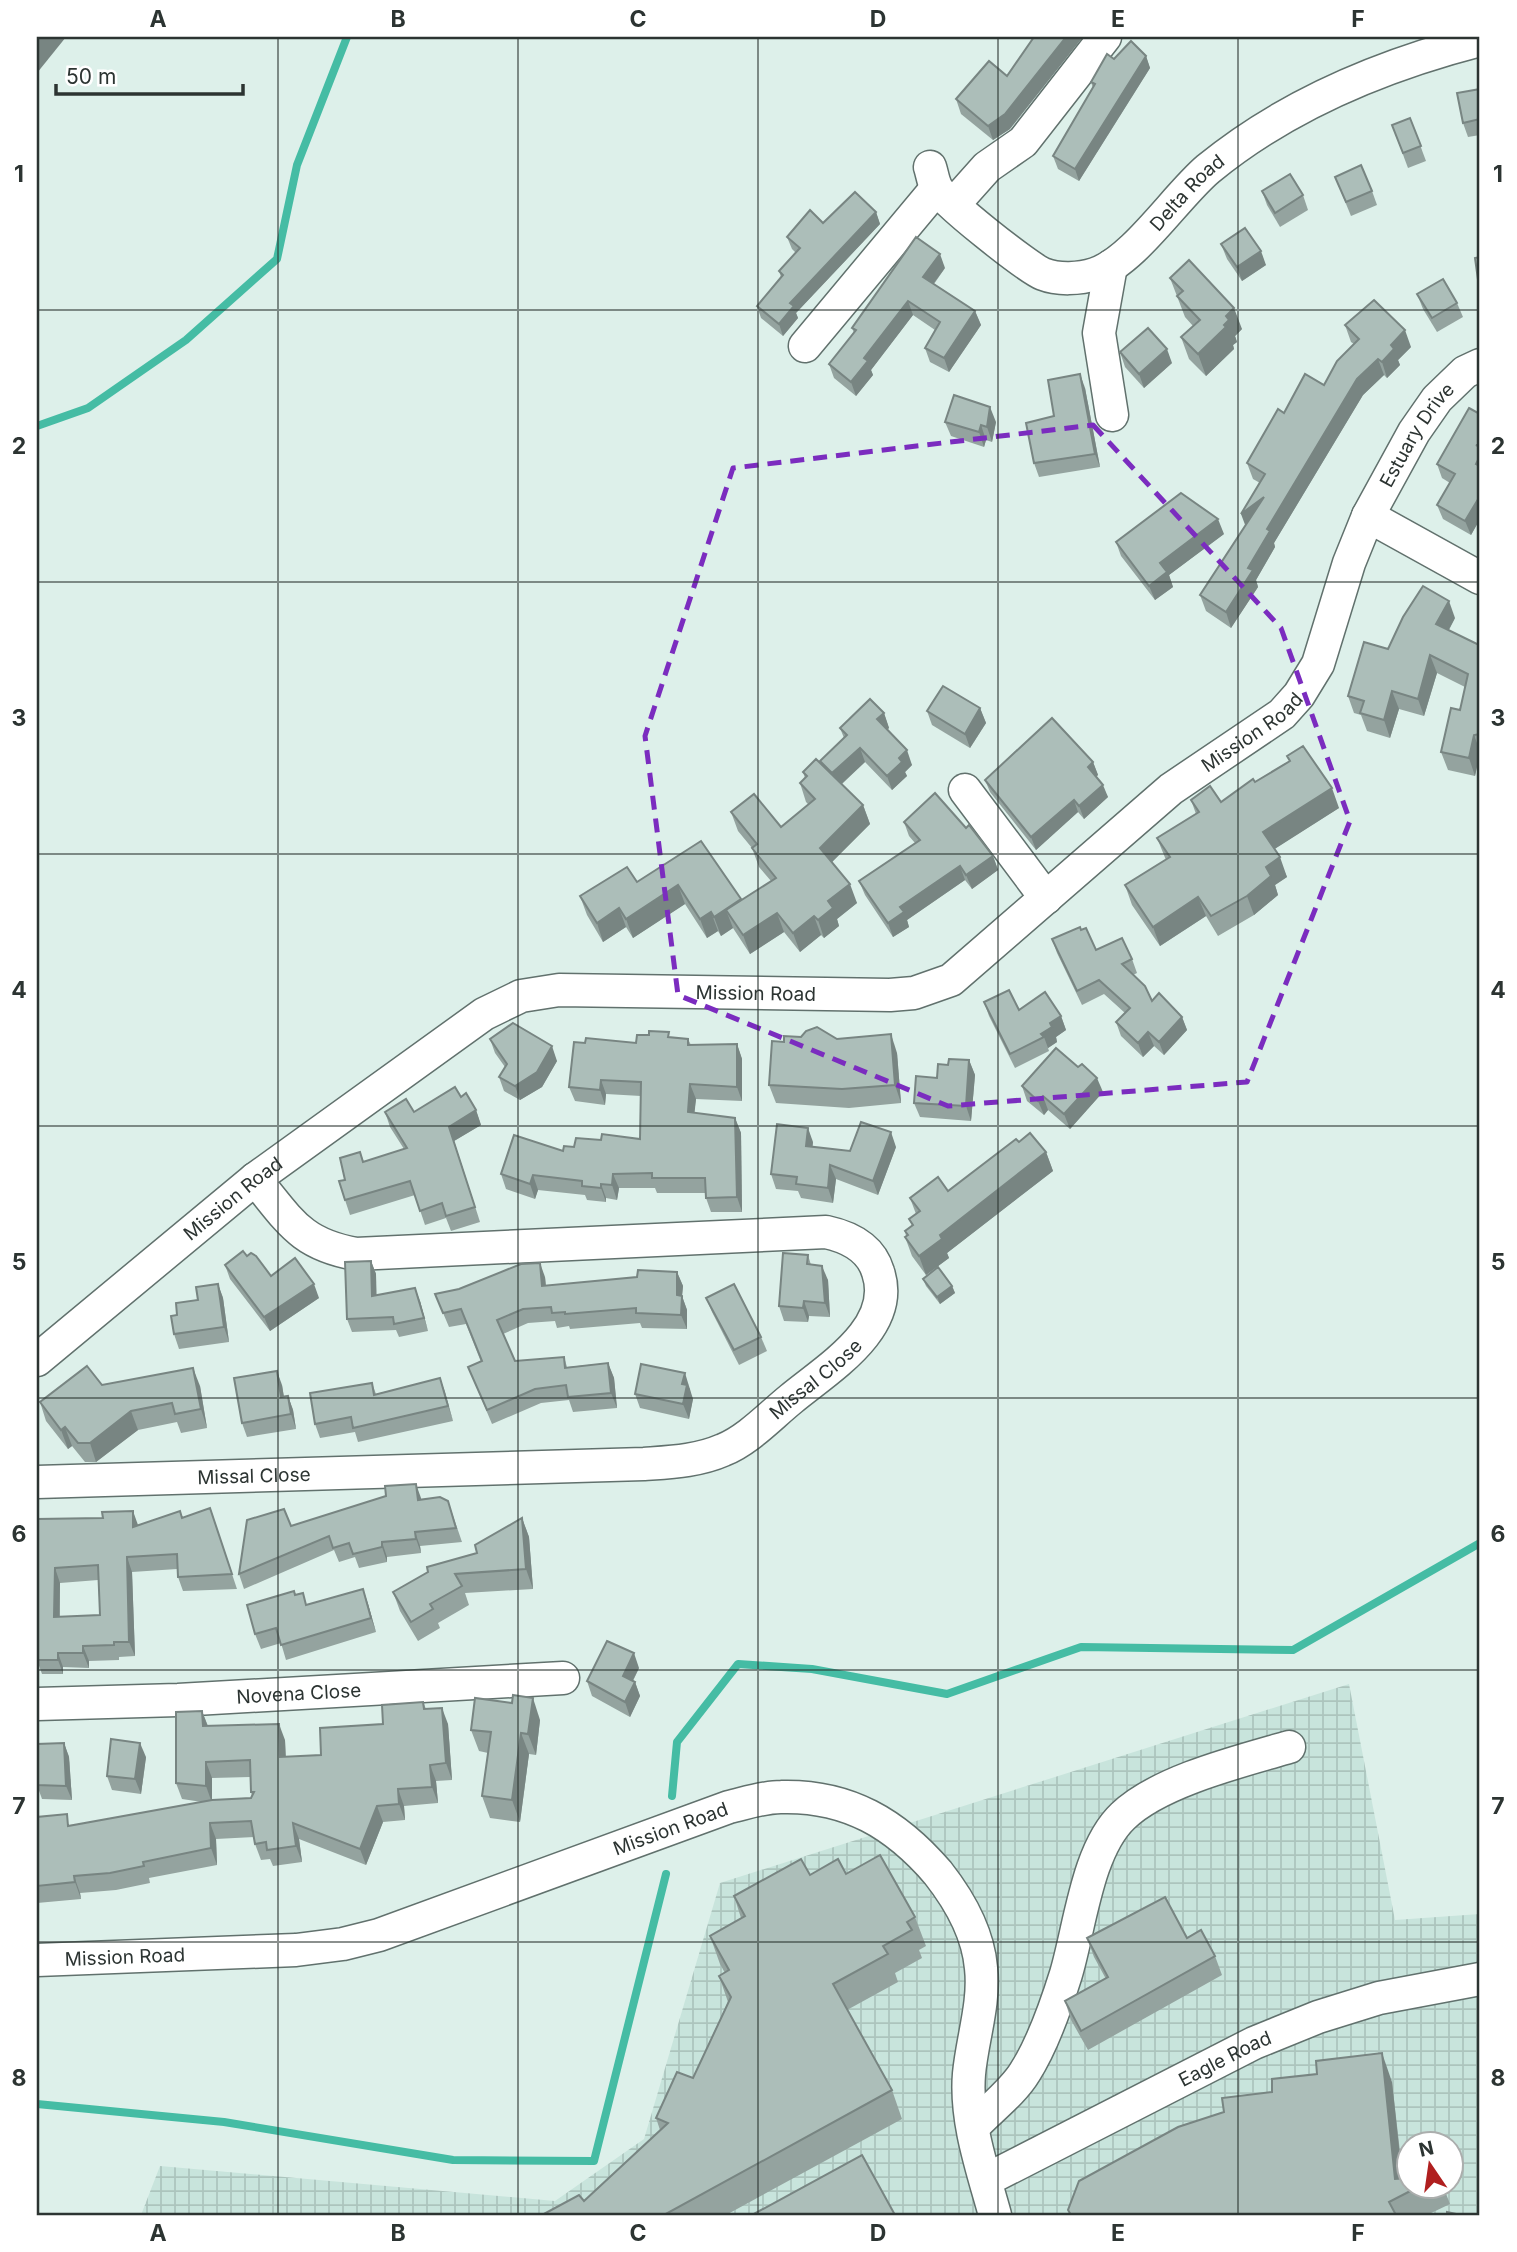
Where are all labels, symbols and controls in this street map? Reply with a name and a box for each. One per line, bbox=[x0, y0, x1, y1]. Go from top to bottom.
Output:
text: A bbox=[149, 5, 167, 33]
text: B bbox=[390, 5, 406, 33]
text: C bbox=[629, 5, 647, 33]
text: D bbox=[870, 5, 886, 33]
text: E bbox=[1111, 5, 1125, 33]
text: F bbox=[1351, 5, 1365, 33]
scale bar bbox=[56, 52, 243, 96]
text: 50 m bbox=[66, 64, 116, 89]
street label: Delta Road bbox=[1145, 149, 1229, 235]
text: 1 bbox=[14, 160, 24, 188]
text: 1 bbox=[1493, 160, 1503, 188]
street label: Estuary Drive bbox=[1375, 377, 1459, 491]
text: 2 bbox=[12, 432, 26, 460]
text: 2 bbox=[1491, 432, 1505, 460]
street label: Mission Road bbox=[1197, 687, 1307, 777]
text: 3 bbox=[12, 704, 26, 732]
text: 3 bbox=[1491, 704, 1505, 732]
text: 4 bbox=[11, 976, 27, 1004]
text: 4 bbox=[1490, 976, 1506, 1004]
street label: Mission Road bbox=[695, 981, 816, 1005]
street label: Mission Road bbox=[179, 1152, 287, 1245]
text: 5 bbox=[12, 1248, 26, 1276]
text: 5 bbox=[1491, 1248, 1505, 1276]
street label: Missal Close bbox=[765, 1334, 867, 1424]
street label: Missal Close bbox=[197, 1462, 311, 1489]
text: 6 bbox=[12, 1520, 26, 1548]
text: 6 bbox=[1491, 1520, 1505, 1548]
street label: Novena Close bbox=[236, 1678, 362, 1708]
text: 7 bbox=[12, 1792, 26, 1820]
text: 7 bbox=[1491, 1792, 1505, 1820]
street label: Mission Road bbox=[610, 1797, 731, 1860]
street label: Mission Road bbox=[64, 1943, 185, 1970]
street label: Eagle Road bbox=[1175, 2026, 1274, 2091]
text: 8 bbox=[12, 2064, 26, 2092]
text: 8 bbox=[1491, 2064, 1505, 2092]
north arrow bbox=[1394, 2130, 1464, 2200]
text: N bbox=[1417, 2136, 1436, 2162]
text: A bbox=[149, 2219, 167, 2247]
text: B bbox=[390, 2219, 406, 2247]
text: C bbox=[629, 2219, 647, 2247]
text: D bbox=[870, 2219, 886, 2247]
text: E bbox=[1111, 2219, 1125, 2247]
text: F bbox=[1351, 2219, 1365, 2247]

